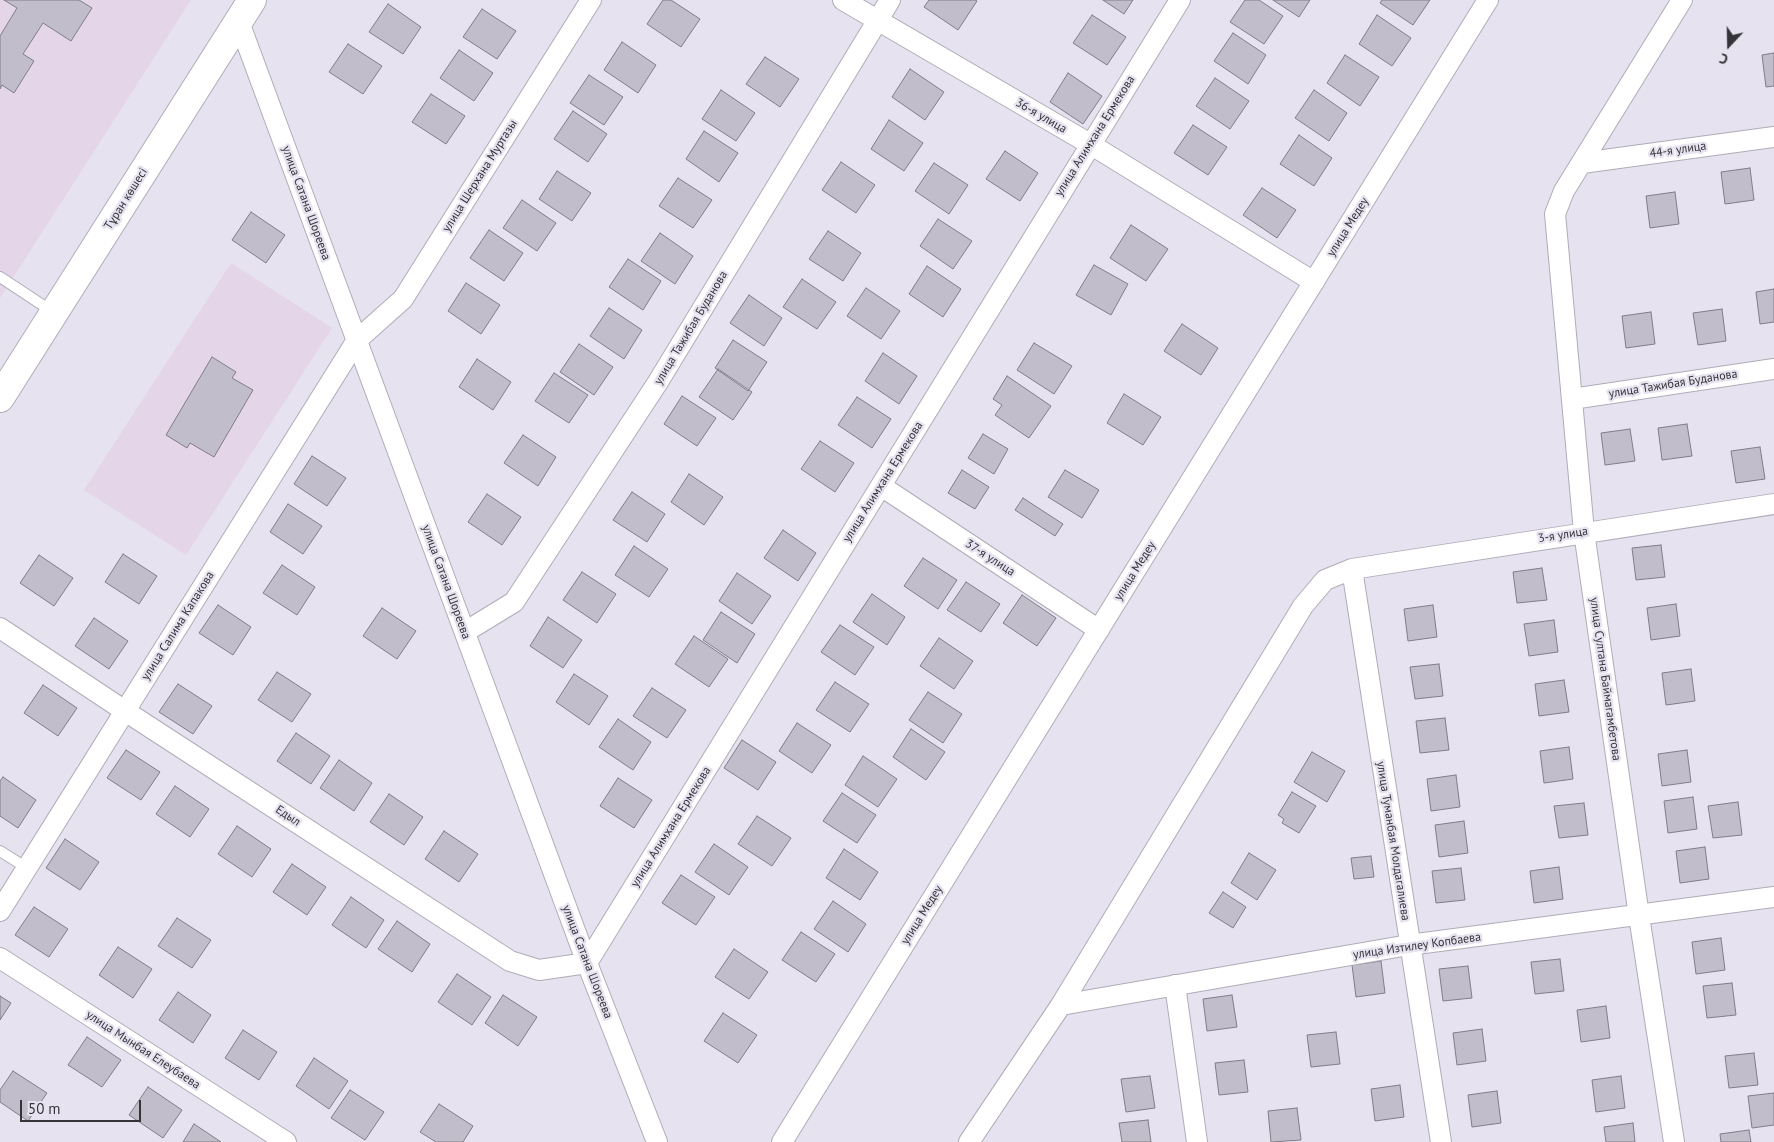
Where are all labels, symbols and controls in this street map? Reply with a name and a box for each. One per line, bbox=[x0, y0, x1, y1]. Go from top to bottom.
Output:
north arrow bbox=[1704, 20, 1754, 70]
text: С bbox=[1717, 49, 1731, 69]
street label: улица Алимхана Ермекова bbox=[1052, 73, 1138, 199]
street label: 36-я улица bbox=[1013, 96, 1069, 136]
street label: улица Шерхана Муртазы bbox=[440, 117, 520, 235]
street label: 44-я улица bbox=[1649, 139, 1707, 161]
street label: улица Сатана Шореева bbox=[279, 144, 333, 262]
street label: Тұран көшесі bbox=[101, 165, 151, 233]
street label: улица Медеу bbox=[1324, 195, 1372, 259]
street label: улица Тажибая Буданова bbox=[651, 269, 731, 387]
street label: улица Тажибая Буданова bbox=[1608, 367, 1738, 401]
street label: улица Алимхана Ермекова bbox=[840, 419, 926, 545]
street label: улица Сатана Шореева bbox=[419, 523, 473, 641]
street label: 3-я улица bbox=[1537, 524, 1589, 546]
street label: 37-я улица bbox=[963, 537, 1017, 579]
street label: улица Медеу bbox=[1111, 539, 1159, 603]
street label: улица Салима Капакова bbox=[139, 569, 217, 683]
street label: улица Султана Баймагамбетова bbox=[1586, 596, 1624, 762]
street label: улица Туманбая Молдагалиева bbox=[1373, 760, 1413, 922]
street label: улица Алимхана Ермекова bbox=[628, 764, 714, 890]
street label: Едыл bbox=[273, 803, 303, 829]
street label: улица Медеу bbox=[898, 883, 946, 947]
street label: улица Сатана Шореева bbox=[559, 903, 615, 1021]
street label: улица Изтилеу Копбаева bbox=[1352, 930, 1482, 962]
street label: улица Мынбая Елеубаева bbox=[83, 1008, 203, 1092]
scale bar bbox=[22, 1090, 144, 1122]
text: 50 m bbox=[28, 1099, 61, 1118]

